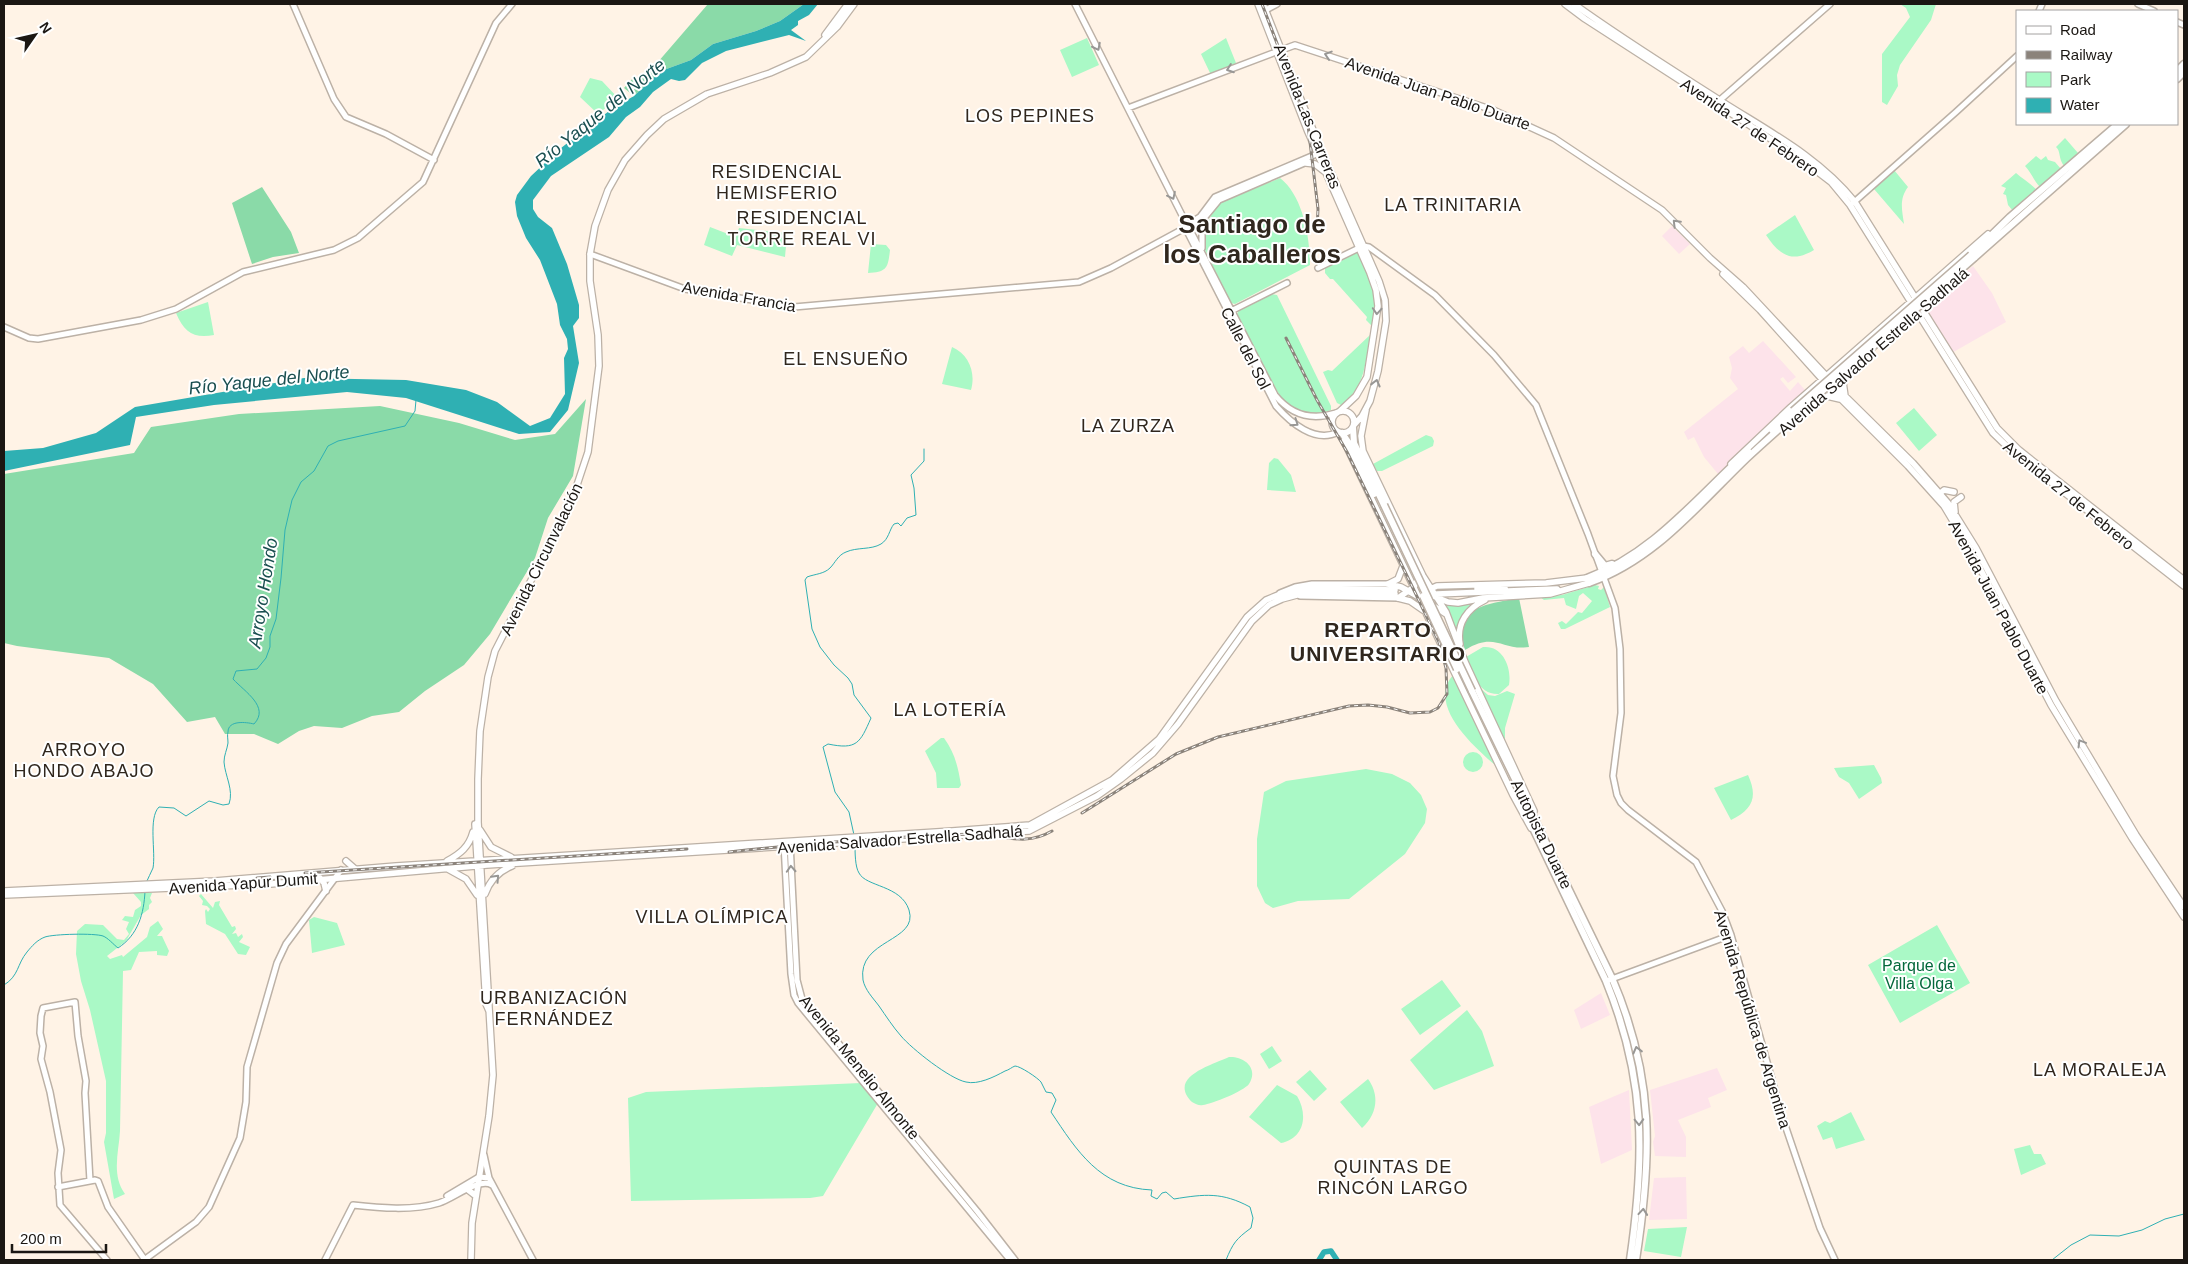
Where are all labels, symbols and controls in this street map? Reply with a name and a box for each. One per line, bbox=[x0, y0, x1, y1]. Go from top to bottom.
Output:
north arrow bbox=[10, 10, 60, 60]
legend bbox=[2016, 10, 2178, 125]
text: N bbox=[36, 19, 55, 36]
text: Road bbox=[2060, 21, 2096, 38]
street label: Avenida Las Carreras bbox=[1271, 41, 1344, 191]
one-way arrow bbox=[1091, 42, 1101, 51]
text: Railway bbox=[2060, 46, 2113, 63]
one-way arrow bbox=[1324, 51, 1333, 61]
water label: Río Yaque del Norte bbox=[531, 54, 669, 172]
street label: Avenida Juan Pablo Duarte bbox=[1343, 54, 1533, 133]
one-way arrow bbox=[1227, 63, 1235, 73]
text: Park bbox=[2060, 71, 2091, 88]
street label: Avenida 27 de Febrero bbox=[1678, 75, 1822, 180]
text: Water bbox=[2060, 96, 2099, 113]
district label: LOS PEPINES bbox=[965, 106, 1095, 126]
district label: RESIDENCIAL HEMISFERIO bbox=[711, 162, 843, 203]
one-way arrow bbox=[1166, 191, 1176, 200]
district label: LA TRINITARIA bbox=[1384, 195, 1522, 215]
district label: RESIDENCIAL TORRE REAL VI bbox=[727, 208, 877, 249]
district label: Santiago de los Caballeros bbox=[1163, 209, 1341, 269]
one-way arrow bbox=[1672, 220, 1681, 229]
street label: Avenida Salvador Estrella Sadhalá bbox=[1775, 264, 1972, 439]
street label: Avenida Francia bbox=[681, 278, 797, 315]
street label: Calle del Sol bbox=[1218, 304, 1274, 392]
one-way arrow bbox=[1372, 307, 1383, 315]
district label: EL ENSUEÑO bbox=[783, 348, 909, 369]
water label: Río Yaque del Norte bbox=[188, 362, 350, 398]
one-way arrow bbox=[1370, 378, 1381, 387]
district label: LA ZURZA bbox=[1081, 416, 1175, 436]
one-way arrow bbox=[1289, 417, 1299, 426]
street label: Avenida 27 de Febrero bbox=[2000, 438, 2137, 553]
street label: Avenida Circunvalación bbox=[497, 480, 586, 638]
street label: Avenida Juan Pablo Duarte bbox=[1945, 517, 2052, 697]
water label: Arroyo Hondo bbox=[244, 537, 282, 650]
district label: REPARTO UNIVERSITARIO bbox=[1290, 618, 1466, 665]
district label: LA LOTERÍA bbox=[893, 700, 1007, 720]
one-way arrow bbox=[2078, 739, 2088, 748]
district label: ARROYO HONDO ABAJO bbox=[13, 740, 155, 781]
street label: Autopista Duarte bbox=[1508, 777, 1575, 892]
street label: Avenida Salvador Estrella Sadhalá bbox=[777, 822, 1023, 857]
one-way arrow bbox=[786, 864, 797, 872]
street label: Avenida Yapur Dumit bbox=[168, 870, 319, 897]
one-way arrow bbox=[490, 874, 499, 883]
district label: VILLA OLÍMPICA bbox=[635, 907, 789, 927]
street label: Avenida República de Argentina bbox=[1711, 908, 1794, 1130]
park label: Parque de Villa Olga bbox=[1882, 957, 1956, 992]
district label: URBANIZACIÓN FERNÁNDEZ bbox=[480, 987, 628, 1029]
street label: Avenida Menelio Almonte bbox=[796, 992, 923, 1143]
one-way arrow bbox=[1633, 1047, 1643, 1055]
district label: LA MORALEJA bbox=[2033, 1060, 2167, 1080]
one-way arrow bbox=[1634, 1119, 1644, 1127]
district label: QUINTAS DE RINCÓN LARGO bbox=[1317, 1157, 1469, 1198]
one-way arrow bbox=[1637, 1208, 1648, 1216]
scale bar bbox=[12, 1222, 106, 1254]
text: 200 m bbox=[20, 1230, 62, 1247]

